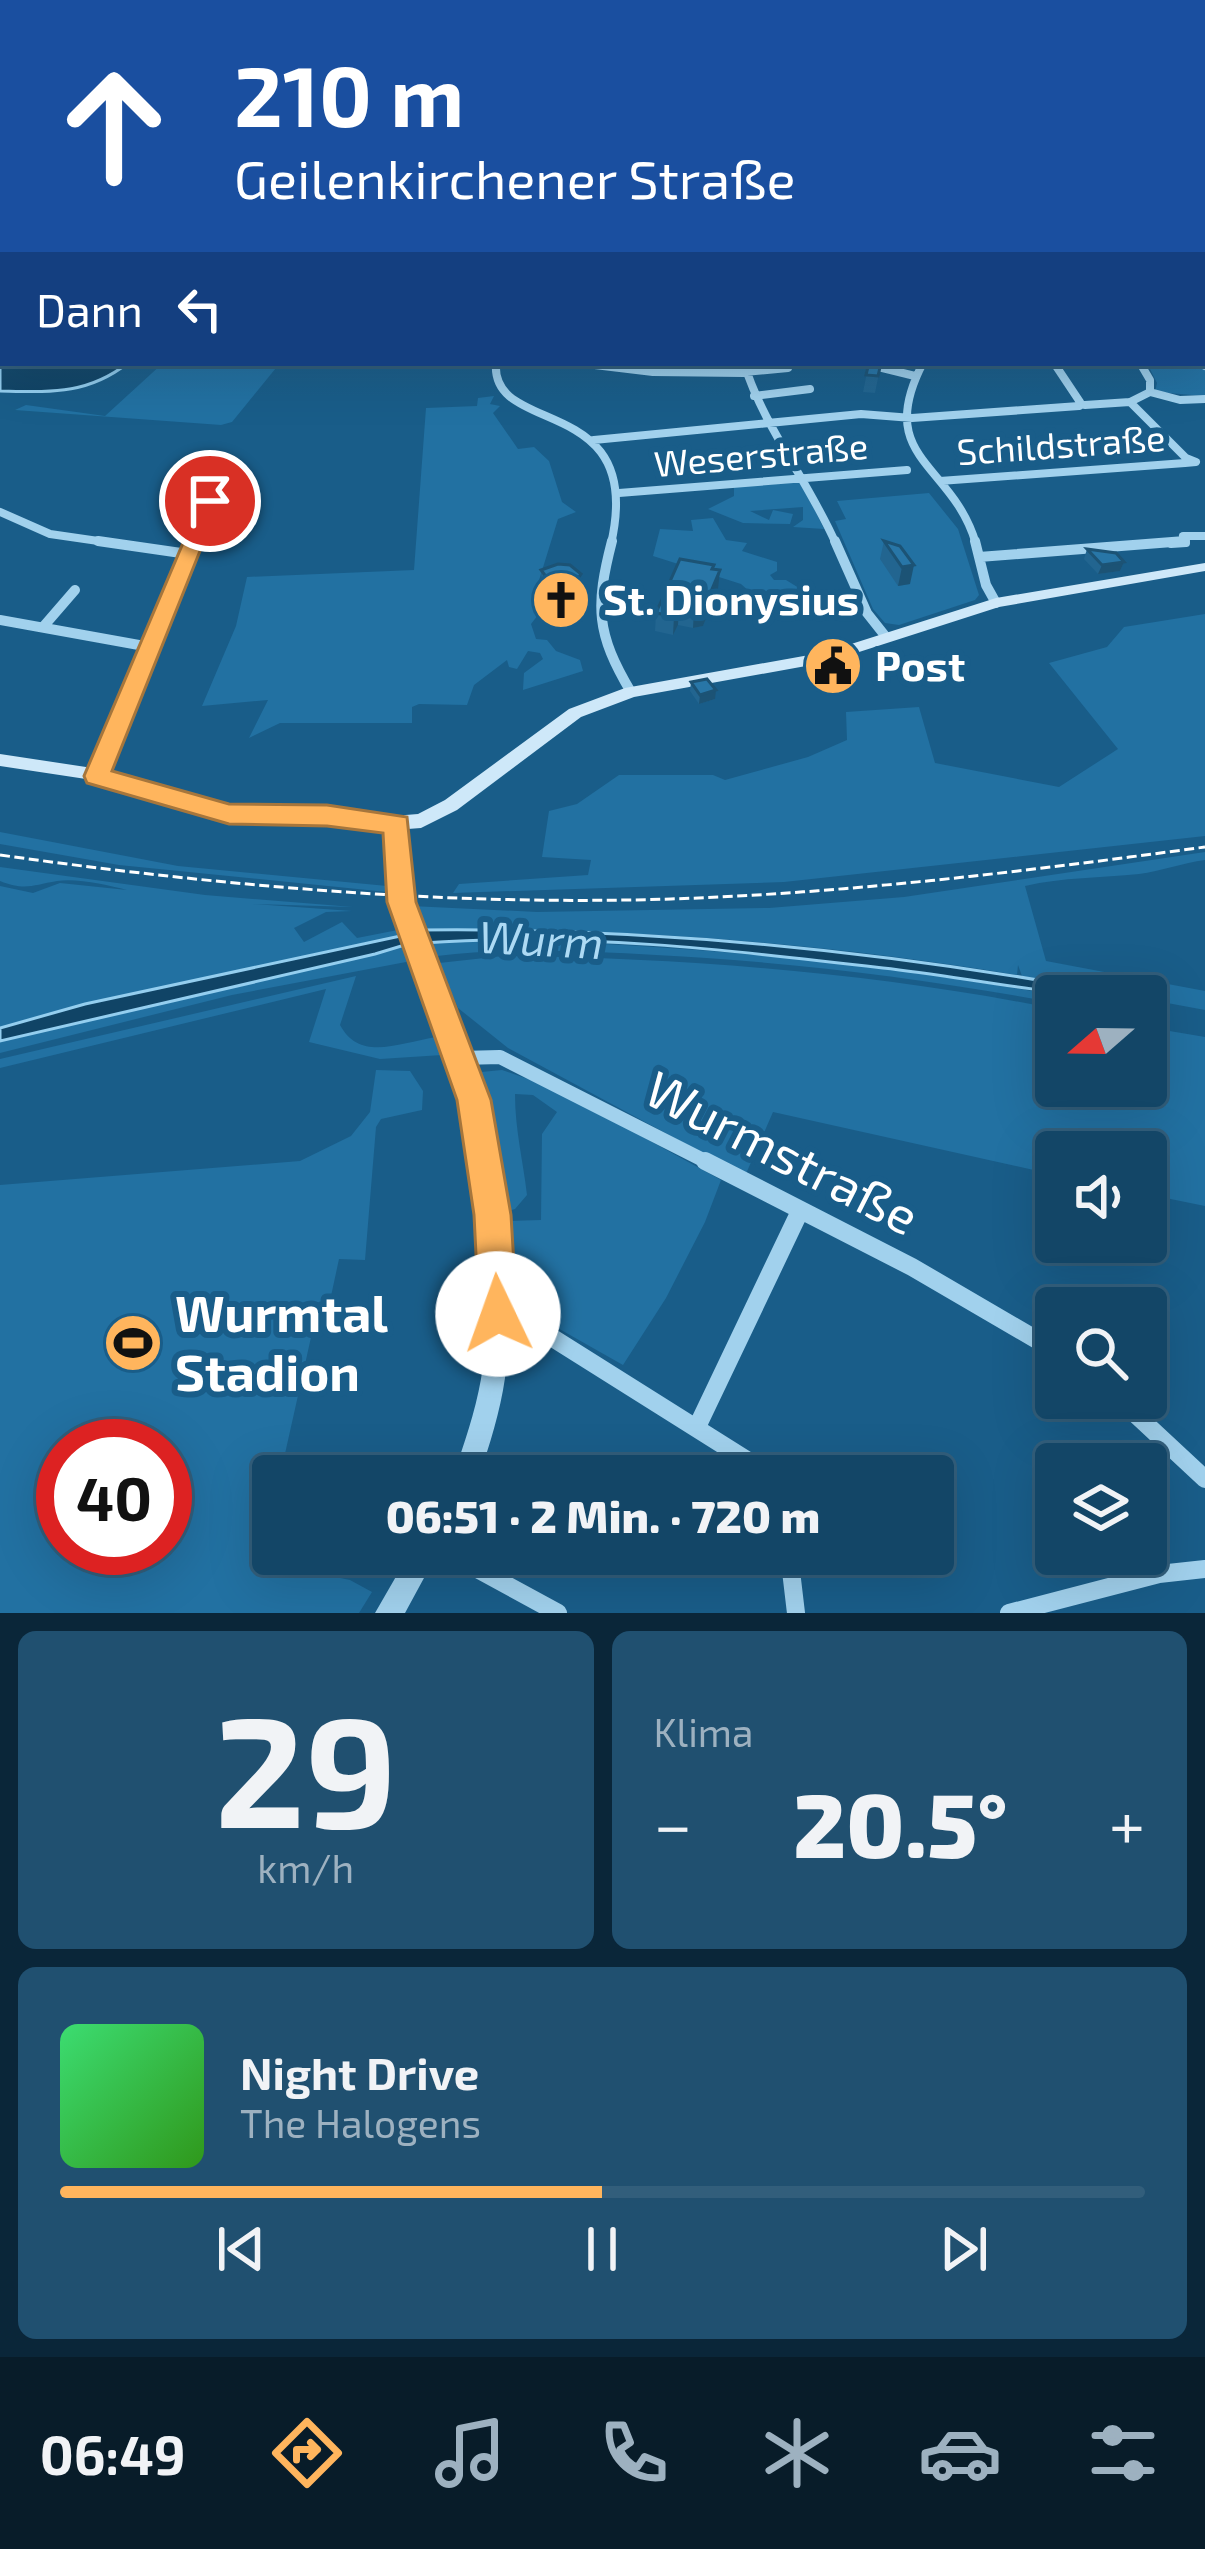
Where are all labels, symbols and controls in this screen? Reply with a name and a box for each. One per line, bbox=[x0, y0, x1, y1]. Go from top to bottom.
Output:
text: 210 m bbox=[234, 43, 464, 144]
icon: ahead bbox=[36, 48, 192, 204]
text: Geilenkirchener Straße bbox=[234, 145, 796, 210]
icon: left bbox=[167, 276, 233, 342]
text: Dann bbox=[36, 282, 143, 336]
street label: Schildstraße bbox=[955, 415, 1167, 472]
street label: Weserstraße bbox=[652, 423, 870, 484]
pin bbox=[159, 450, 261, 552]
icon: arrive bbox=[177, 468, 243, 534]
church icon: St. Dionysius bbox=[530, 569, 592, 631]
place label: St. Dionysius bbox=[603, 573, 859, 624]
public building icon: Post bbox=[802, 635, 864, 697]
place label: Post bbox=[875, 639, 965, 689]
water label: Wurm bbox=[477, 908, 605, 968]
north arrow bbox=[1035, 975, 1167, 1107]
map controls bbox=[1035, 975, 1167, 1575]
street label: Wurmstraße bbox=[637, 1056, 930, 1246]
button: sound bbox=[1035, 1131, 1167, 1263]
position arrow bbox=[435, 1251, 561, 1377]
place label: Wurmtal Stadion bbox=[175, 1281, 388, 1401]
button: search bbox=[1035, 1287, 1167, 1419]
sports icon: Wurmtal Stadion bbox=[102, 1312, 164, 1374]
speed limit sign: 40 bbox=[36, 1419, 192, 1575]
button: layers bbox=[1035, 1443, 1167, 1575]
text: 06:51 · 2 Min. · 720 m bbox=[386, 1488, 820, 1542]
text: 29 bbox=[214, 1672, 397, 1859]
text: Klima bbox=[654, 1708, 753, 1755]
text: 20.5° bbox=[793, 1768, 1008, 1876]
text: − bbox=[654, 1783, 692, 1862]
text: + bbox=[1109, 1783, 1145, 1862]
text: km/h bbox=[257, 1844, 354, 1891]
text: Night Drive bbox=[240, 2045, 479, 2099]
text: The Halogens bbox=[240, 2099, 481, 2146]
icon: previous bbox=[208, 2216, 274, 2282]
icon: pause bbox=[569, 2216, 635, 2282]
icon: next bbox=[931, 2216, 997, 2282]
icon: directions bbox=[265, 2411, 349, 2495]
icon: music bbox=[428, 2411, 512, 2495]
icon: phone bbox=[592, 2411, 676, 2495]
icon: climate bbox=[755, 2411, 839, 2495]
icon: car bbox=[918, 2411, 1002, 2495]
icon: filters bbox=[1081, 2411, 1165, 2495]
text: 06:49 bbox=[40, 2421, 186, 2486]

